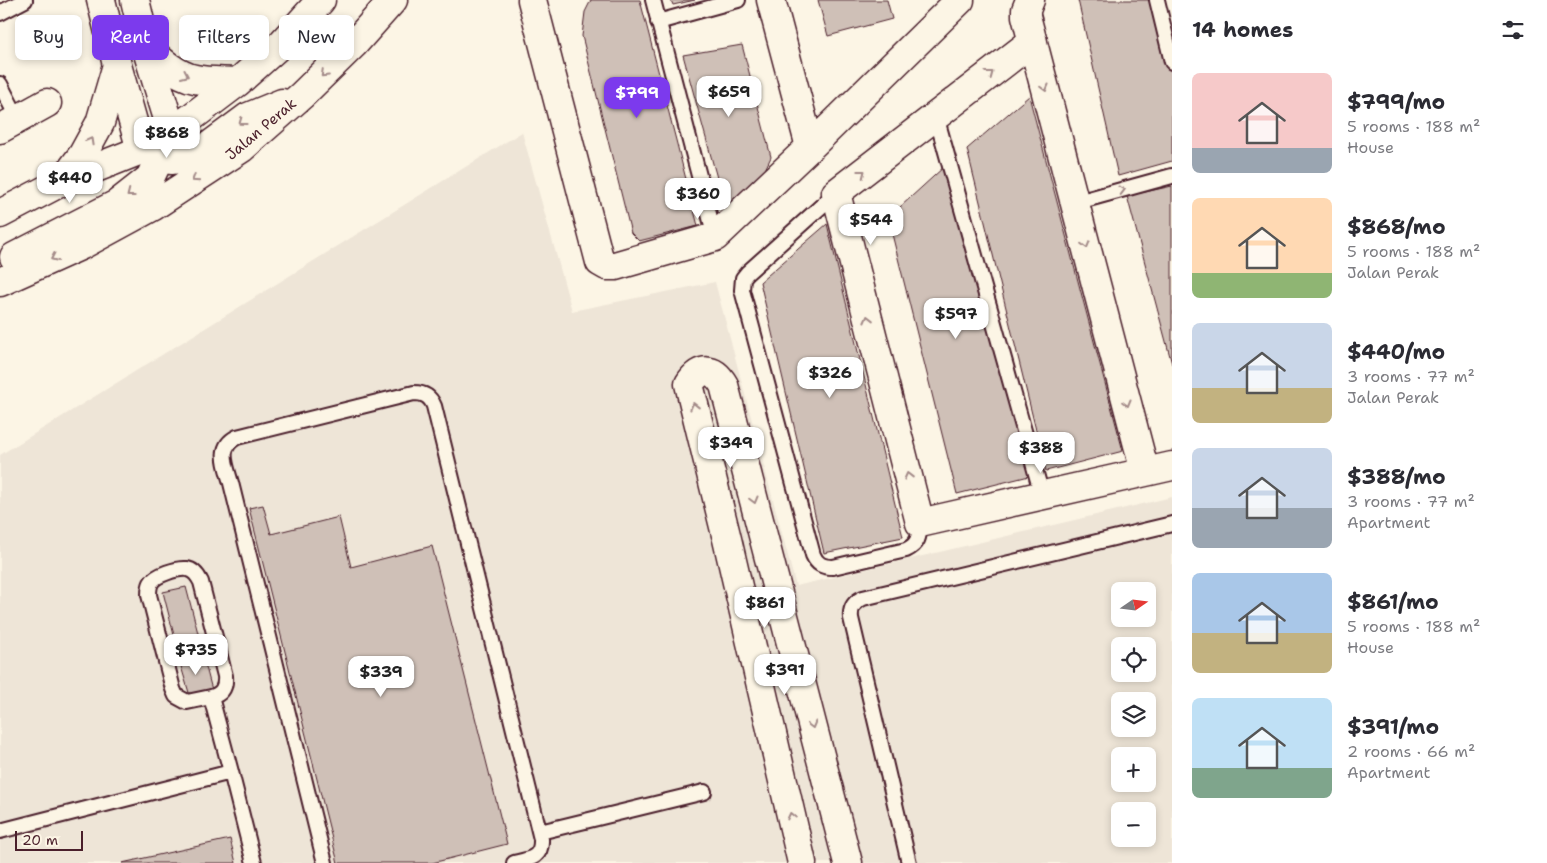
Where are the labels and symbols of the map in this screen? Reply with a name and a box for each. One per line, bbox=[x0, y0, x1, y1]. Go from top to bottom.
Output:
one-way arrow bbox=[180, 68, 189, 79]
one-way arrow bbox=[320, 68, 329, 77]
one-way arrow bbox=[985, 70, 994, 79]
pin: $799 bbox=[607, 76, 667, 119]
pin: $659 bbox=[699, 76, 759, 118]
one-way arrow bbox=[1039, 84, 1050, 93]
street label: Jalan Perak bbox=[221, 94, 301, 164]
pin: $868 bbox=[137, 116, 197, 159]
one-way arrow bbox=[238, 116, 248, 125]
one-way arrow bbox=[84, 137, 94, 146]
pin: $440 bbox=[40, 162, 100, 204]
one-way arrow bbox=[856, 170, 866, 179]
one-way arrow bbox=[192, 173, 201, 182]
pin: $360 bbox=[668, 178, 728, 220]
one-way arrow bbox=[1117, 185, 1126, 196]
one-way arrow bbox=[127, 188, 136, 196]
pin: $544 bbox=[841, 204, 901, 246]
one-way arrow bbox=[1080, 241, 1090, 249]
one-way arrow bbox=[50, 252, 59, 262]
pin: $597 bbox=[926, 298, 986, 340]
one-way arrow bbox=[863, 314, 874, 323]
pin: $326 bbox=[800, 356, 860, 399]
one-way arrow bbox=[1121, 398, 1131, 406]
one-way arrow bbox=[689, 402, 700, 411]
pin: $349 bbox=[701, 426, 761, 469]
pin: $388 bbox=[1011, 432, 1071, 474]
one-way arrow bbox=[903, 472, 914, 481]
one-way arrow bbox=[748, 495, 759, 504]
north arrow bbox=[1111, 582, 1156, 628]
pin: $861 bbox=[735, 586, 795, 629]
pin: $735 bbox=[166, 634, 226, 676]
pin: $391 bbox=[755, 654, 815, 696]
pin: $339 bbox=[351, 656, 411, 698]
one-way arrow bbox=[806, 721, 817, 729]
one-way arrow bbox=[786, 811, 797, 820]
scale bar bbox=[15, 828, 82, 851]

